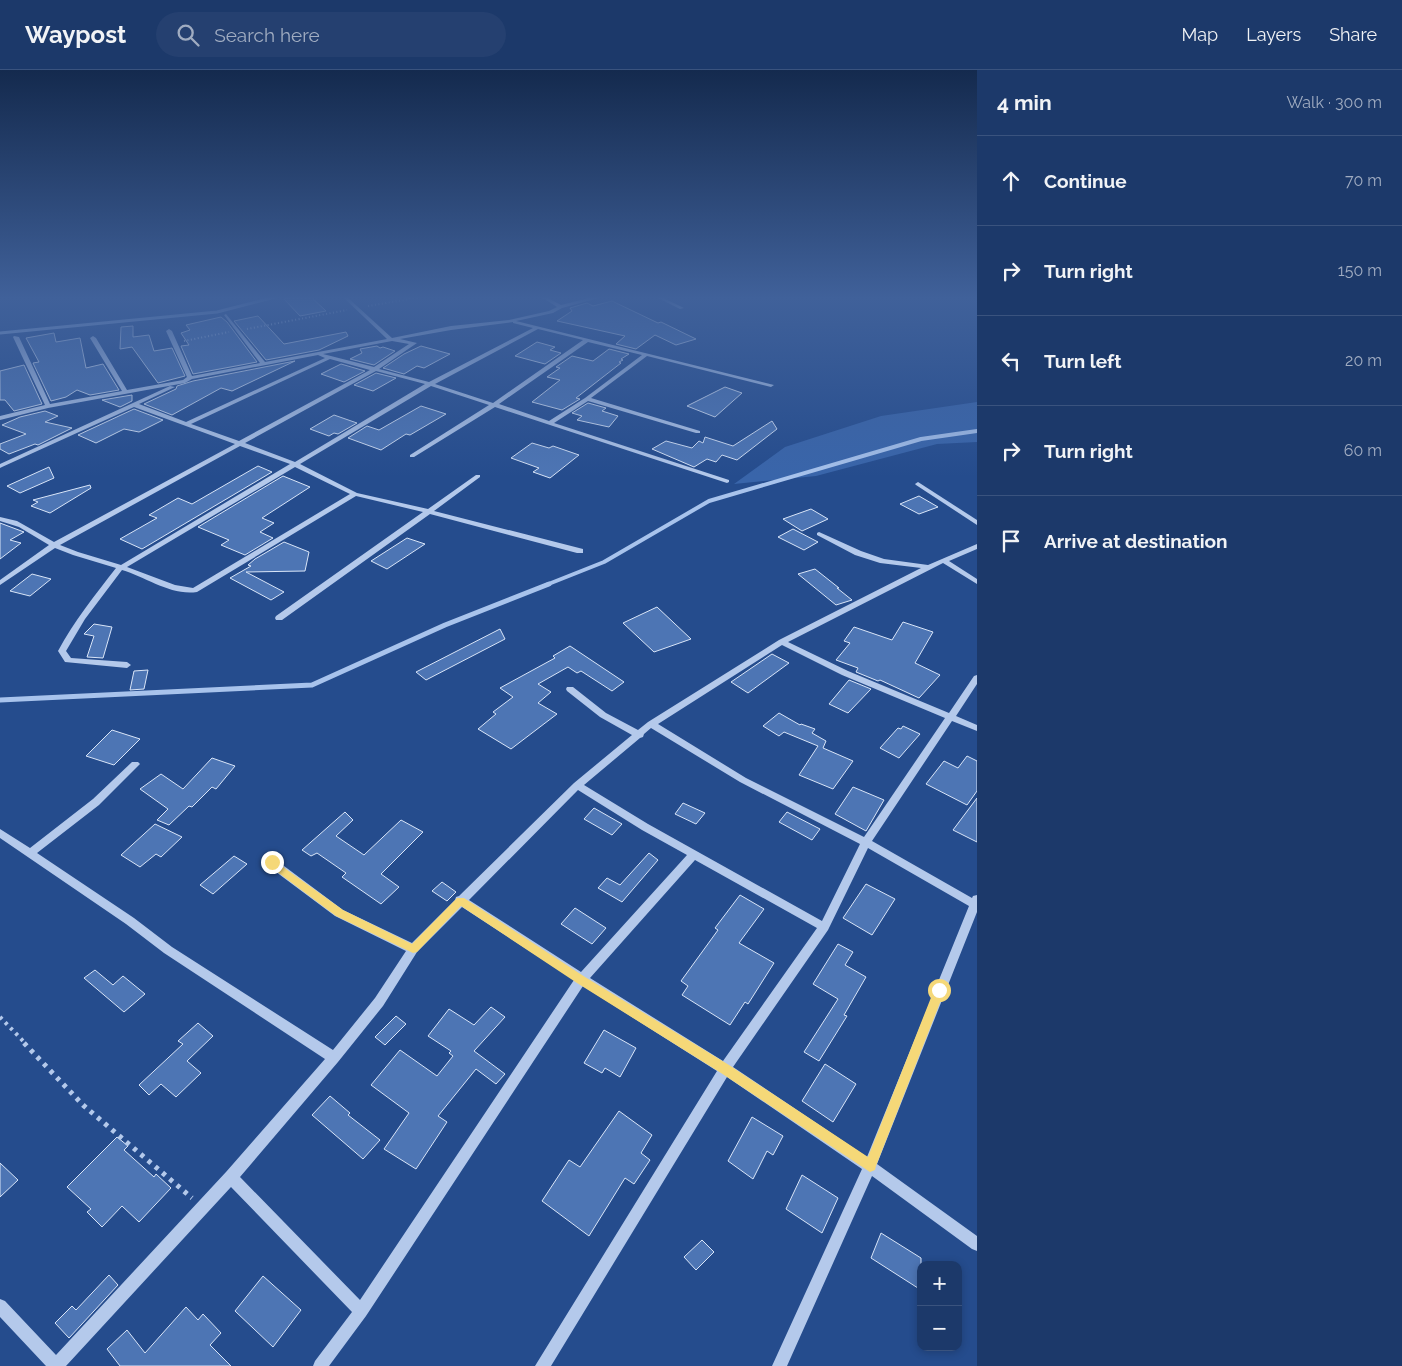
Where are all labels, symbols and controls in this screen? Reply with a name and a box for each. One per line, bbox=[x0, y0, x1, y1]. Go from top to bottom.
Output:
search box bbox=[156, 12, 506, 57]
text: Waypost bbox=[25, 20, 126, 49]
icon: search bbox=[174, 21, 202, 49]
text: Search here bbox=[214, 24, 320, 46]
text: Map bbox=[1182, 24, 1218, 45]
text: Layers bbox=[1246, 24, 1301, 45]
text: Share bbox=[1329, 24, 1377, 45]
text: 4 min bbox=[997, 90, 1052, 115]
text: Walk · 300 m bbox=[1286, 93, 1382, 112]
icon: ahead bbox=[997, 167, 1025, 195]
text: Continue bbox=[1044, 170, 1127, 192]
text: 70 m bbox=[1345, 171, 1382, 190]
icon: right bbox=[997, 257, 1025, 285]
text: Turn right bbox=[1044, 260, 1133, 282]
text: 150 m bbox=[1338, 261, 1382, 280]
icon: left bbox=[997, 347, 1025, 375]
text: Turn left bbox=[1044, 350, 1121, 372]
text: 20 m bbox=[1345, 351, 1382, 370]
icon: right bbox=[997, 437, 1025, 465]
text: Turn right bbox=[1044, 440, 1133, 462]
text: 60 m bbox=[1344, 441, 1382, 460]
icon: arrive bbox=[997, 527, 1025, 555]
text: Arrive at destination bbox=[1044, 530, 1228, 552]
route end bbox=[261, 851, 284, 874]
route start bbox=[928, 979, 951, 1002]
map controls bbox=[917, 1261, 962, 1351]
button: + bbox=[917, 1261, 962, 1306]
button: − bbox=[917, 1306, 962, 1351]

